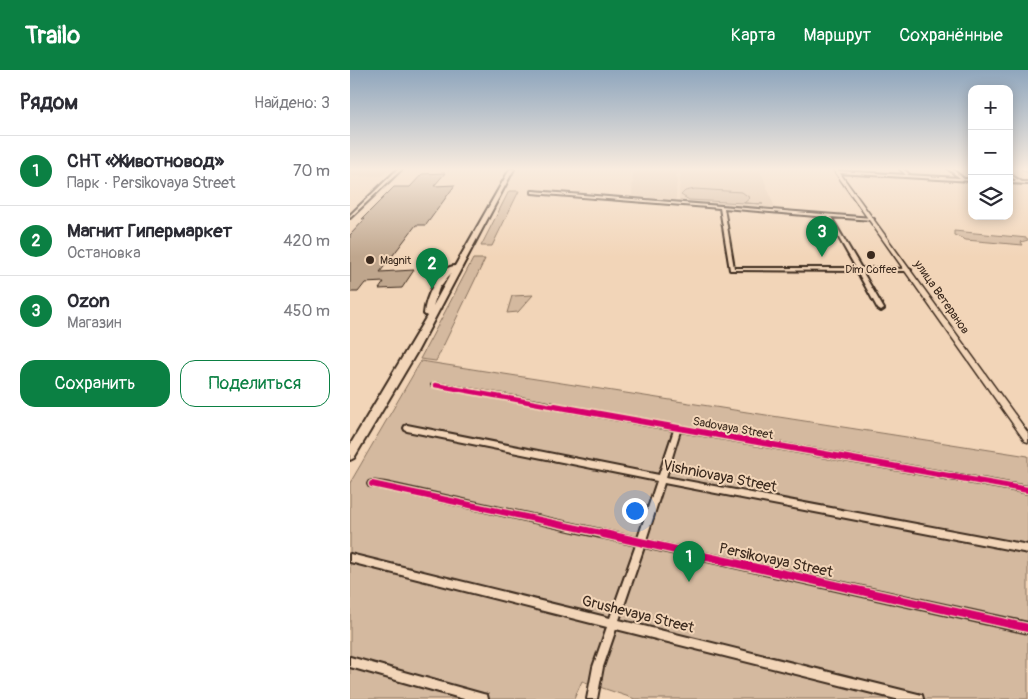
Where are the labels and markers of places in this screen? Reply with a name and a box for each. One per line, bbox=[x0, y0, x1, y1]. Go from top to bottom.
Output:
pin: 3 bbox=[806, 216, 838, 257]
pin: 2 bbox=[416, 248, 448, 289]
marker: Dim Coffee bbox=[865, 249, 877, 261]
marker: Magnit bbox=[364, 254, 376, 266]
place label: Magnit bbox=[380, 254, 412, 267]
place label: Dim Coffee bbox=[845, 263, 897, 276]
pin: 1 bbox=[673, 541, 705, 582]

